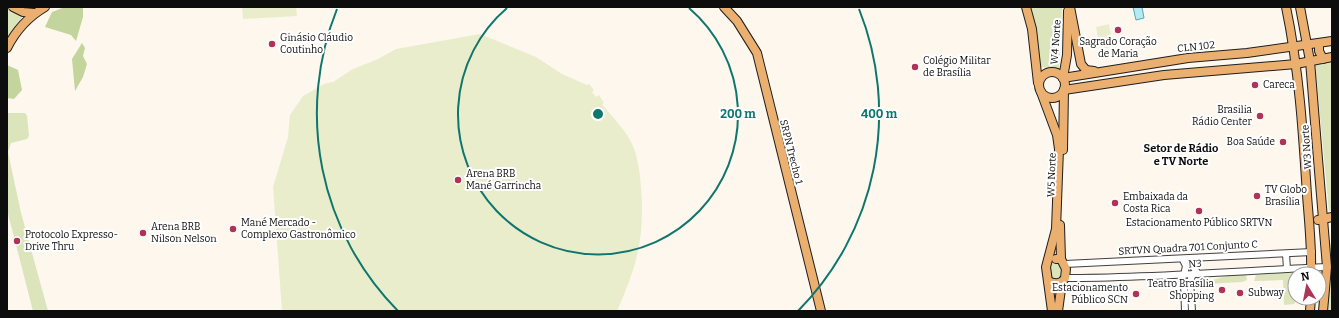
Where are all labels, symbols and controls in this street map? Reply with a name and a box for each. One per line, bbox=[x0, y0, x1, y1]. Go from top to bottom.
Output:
street label: W4 Norte bbox=[1048, 19, 1064, 65]
marker: Sagrado Coração de Maria bbox=[1113, 25, 1123, 35]
place label: Ginásio Cláudio Coutinho bbox=[280, 32, 353, 56]
place label: Sagrado Coração de Maria bbox=[1079, 36, 1157, 60]
marker: Ginásio Cláudio Coutinho bbox=[267, 39, 277, 49]
street label: CLN 102 bbox=[1177, 39, 1215, 55]
place label: Colégio Militar de Brasília bbox=[923, 55, 991, 79]
marker: Colégio Militar de Brasília bbox=[910, 62, 920, 72]
place label: Careca bbox=[1263, 79, 1295, 91]
marker: Careca bbox=[1250, 80, 1260, 90]
place label: Brasilia Rádio Center bbox=[1192, 104, 1253, 128]
centre of rings bbox=[591, 107, 605, 121]
text: 200 m bbox=[720, 107, 756, 121]
text: 400 m bbox=[861, 107, 898, 121]
marker: Brasilia Rádio Center bbox=[1255, 111, 1265, 121]
street label: SRPN Trecho 1 bbox=[777, 118, 805, 186]
street label: W3 Norte bbox=[1299, 124, 1315, 170]
place label: Boa Saúde bbox=[1227, 135, 1275, 148]
marker: Boa Saúde bbox=[1278, 137, 1288, 147]
district label: Setor de Rádio e TV Norte bbox=[1144, 142, 1218, 168]
street label: W5 Norte bbox=[1045, 153, 1059, 197]
place label: Arena BRB Mané Garrincha bbox=[466, 168, 542, 192]
marker: Arena BRB Mané Garrincha bbox=[453, 175, 463, 185]
place label: TV Globo Brasília bbox=[1265, 184, 1307, 208]
place label: Embaixada da Costa Rica bbox=[1123, 191, 1188, 215]
marker: TV Globo Brasília bbox=[1252, 191, 1262, 201]
marker: Embaixada da Costa Rica bbox=[1110, 198, 1120, 208]
marker: Estacionamento Público SRTVN bbox=[1194, 206, 1204, 216]
place label: Estacionamento Público SRTVN bbox=[1126, 216, 1272, 229]
place label: Mané Mercado - Complexo Gastronômico bbox=[241, 217, 356, 241]
place label: Arena BRB Nilson Nelson bbox=[151, 221, 217, 245]
marker: Mané Mercado - Complexo Gastronômico bbox=[228, 224, 238, 234]
marker: Arena BRB Nilson Nelson bbox=[138, 228, 148, 238]
place label: Protocolo Expresso- Drive Thru bbox=[25, 229, 118, 253]
marker: Protocolo Expresso- Drive Thru bbox=[12, 236, 22, 246]
street label: SRTVN Quadra 701 Conjunto C bbox=[1118, 238, 1258, 258]
street label: N3 bbox=[1188, 258, 1203, 270]
north arrow bbox=[1287, 266, 1327, 306]
text: N bbox=[1300, 269, 1311, 284]
place label: Teatro Brasília Shopping bbox=[1147, 277, 1215, 302]
place label: Estacionamento Público SCN bbox=[1052, 282, 1128, 306]
marker: Teatro Brasília Shopping bbox=[1217, 285, 1227, 295]
place label: Subway bbox=[1248, 287, 1285, 299]
marker: Subway bbox=[1235, 288, 1245, 298]
marker: Estacionamento Público SCN bbox=[1131, 289, 1141, 299]

